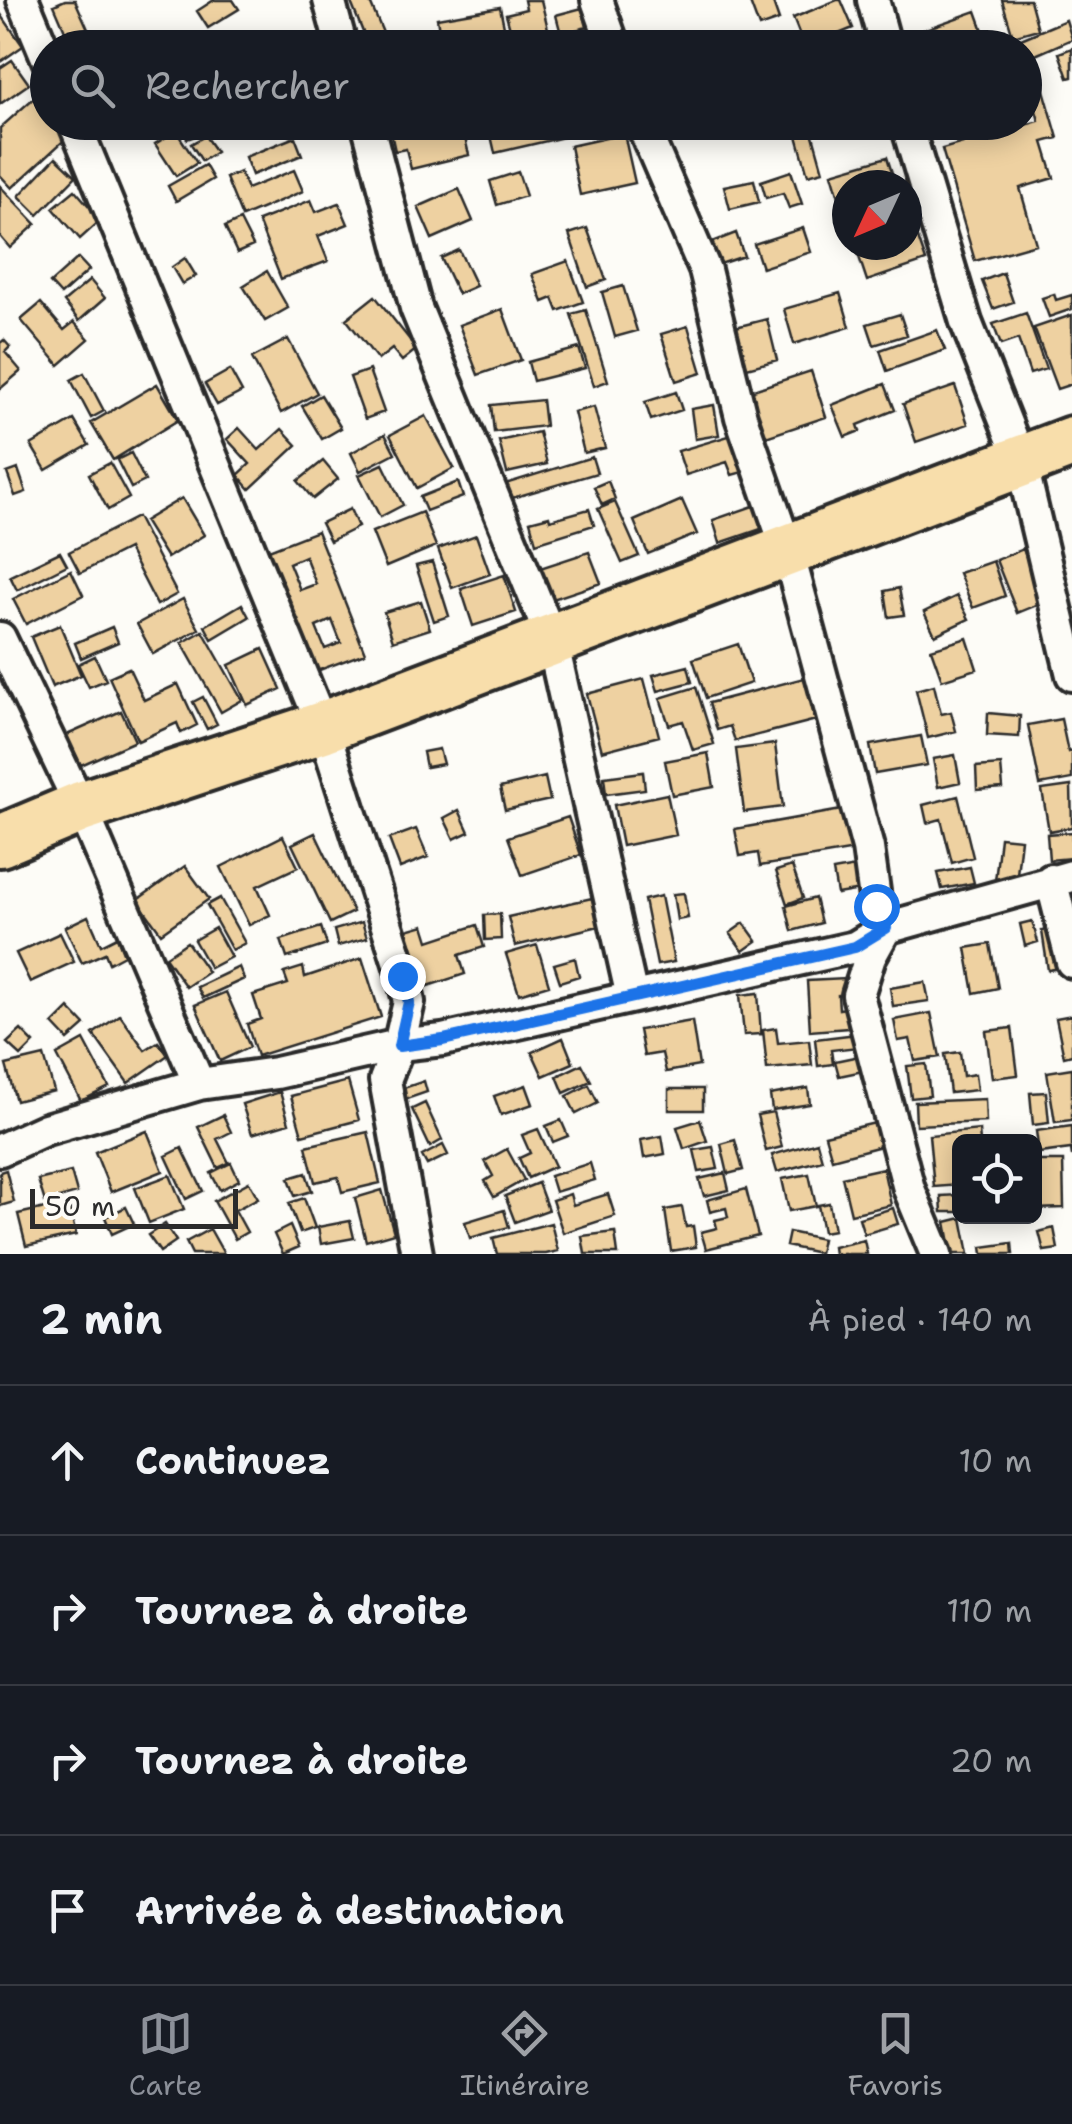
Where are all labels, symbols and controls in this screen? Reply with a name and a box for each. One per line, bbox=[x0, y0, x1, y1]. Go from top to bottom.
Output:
search box bbox=[30, 30, 1042, 140]
icon: search bbox=[65, 58, 120, 113]
text: Rechercher bbox=[145, 60, 350, 111]
north arrow bbox=[832, 170, 922, 260]
route start bbox=[854, 884, 900, 930]
route end bbox=[380, 954, 426, 1000]
map controls bbox=[952, 1134, 1042, 1224]
button: locate bbox=[952, 1134, 1042, 1224]
scale bar bbox=[30, 1184, 238, 1228]
text: 50 m bbox=[45, 1187, 115, 1225]
text: 2 min bbox=[40, 1291, 162, 1347]
text: À pied · 140 m bbox=[808, 1298, 1032, 1341]
icon: ahead bbox=[40, 1433, 95, 1488]
text: Continuez bbox=[135, 1435, 331, 1486]
text: 10 m bbox=[959, 1439, 1032, 1482]
icon: right bbox=[40, 1583, 95, 1638]
text: Tournez à droite bbox=[135, 1585, 468, 1636]
text: 110 m bbox=[946, 1589, 1032, 1632]
icon: right bbox=[40, 1733, 95, 1788]
text: Tournez à droite bbox=[135, 1735, 468, 1786]
text: 20 m bbox=[950, 1739, 1032, 1782]
icon: arrive bbox=[40, 1883, 95, 1938]
text: Arrivée à destination bbox=[135, 1885, 564, 1936]
tab: Carte bbox=[129, 2006, 202, 2104]
tab: Itinéraire bbox=[460, 2006, 590, 2104]
tab: Favoris bbox=[848, 2006, 943, 2104]

